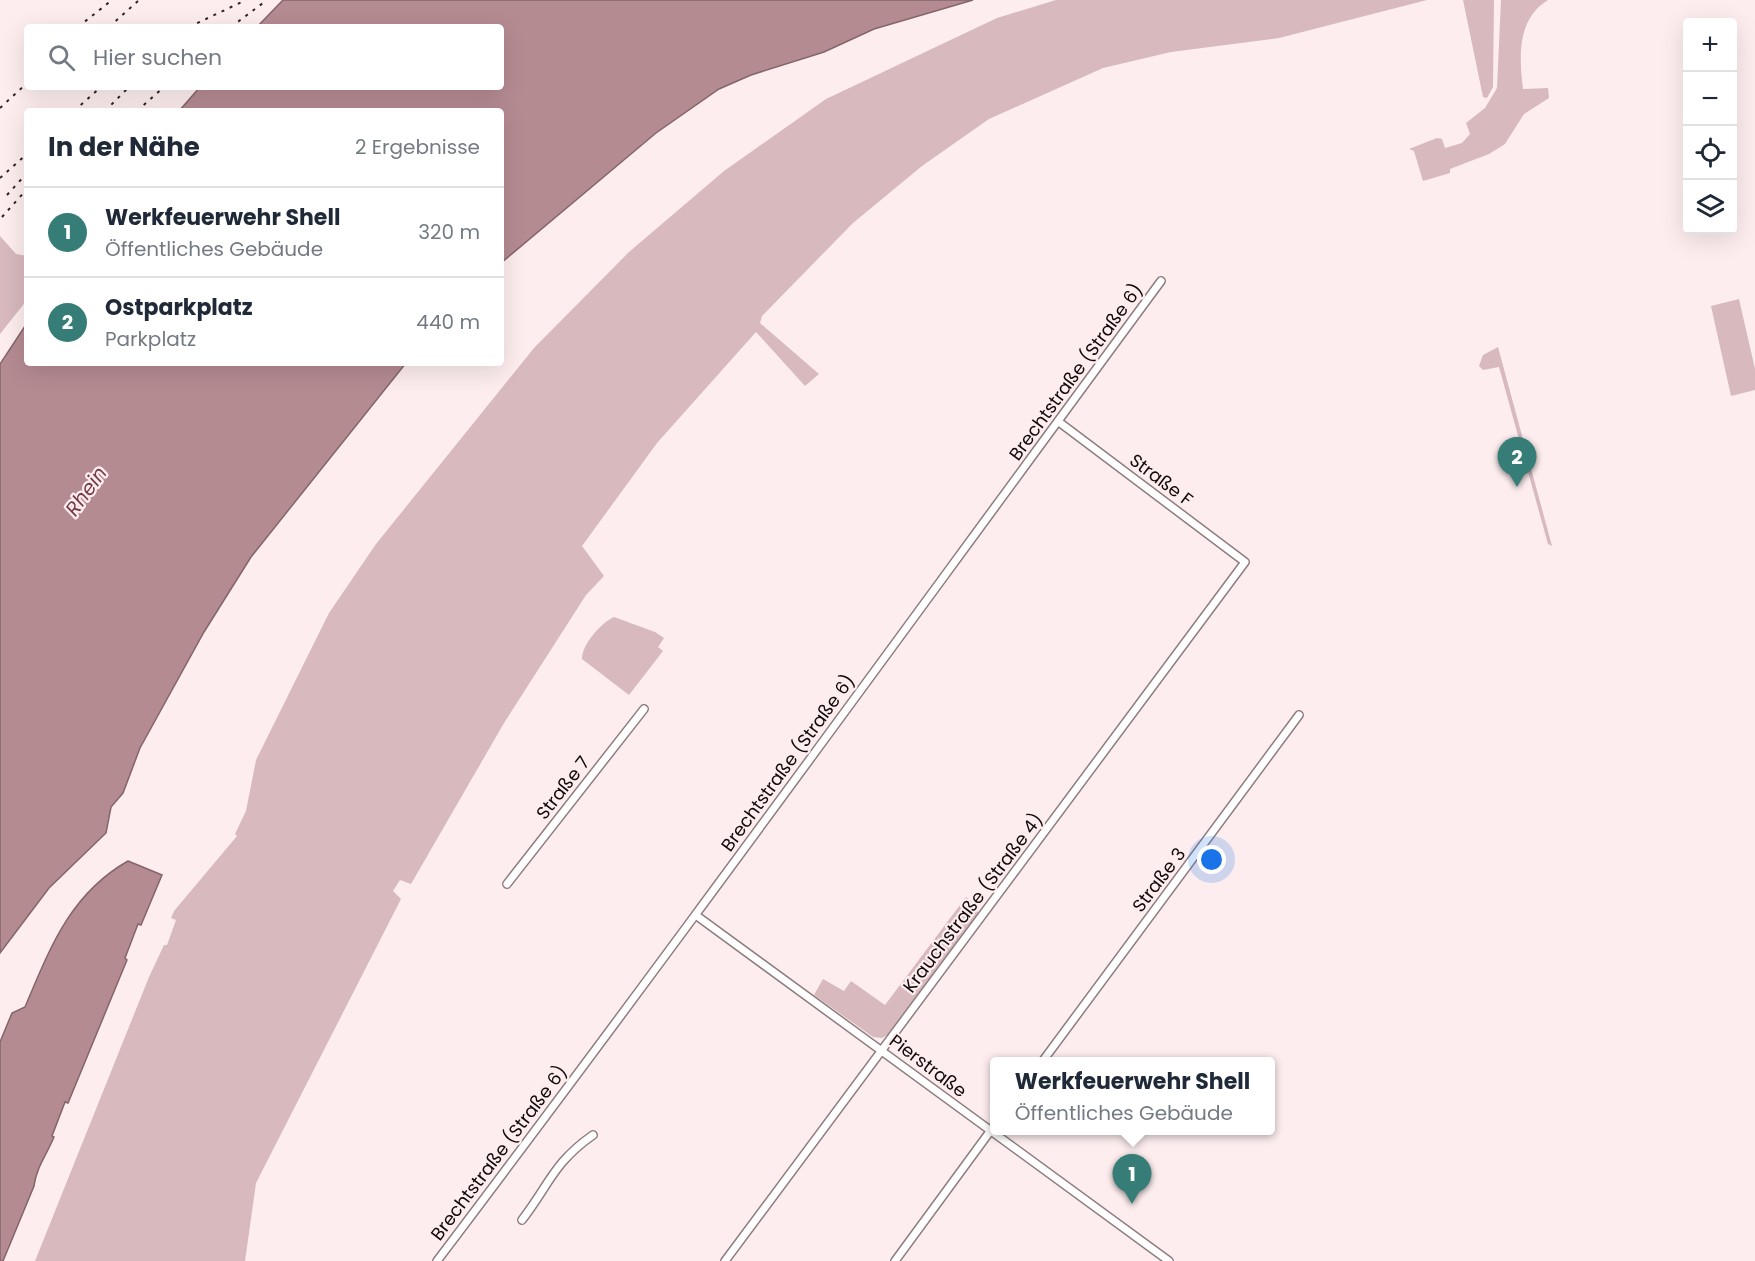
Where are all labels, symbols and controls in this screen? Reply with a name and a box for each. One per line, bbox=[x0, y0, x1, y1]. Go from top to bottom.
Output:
map controls bbox=[1683, 18, 1737, 234]
button: + bbox=[1683, 18, 1737, 72]
search box bbox=[24, 24, 504, 90]
icon: search bbox=[45, 41, 78, 74]
text: Hier suchen bbox=[93, 42, 222, 73]
button: − bbox=[1683, 72, 1737, 126]
button: locate bbox=[1683, 126, 1737, 180]
text: In der Nähe bbox=[48, 129, 200, 165]
text: 2 Ergebnisse bbox=[355, 133, 480, 161]
button: layers bbox=[1683, 180, 1737, 234]
text: Werkfeuerwehr Shell bbox=[105, 202, 340, 233]
text: 1 bbox=[64, 218, 71, 246]
text: 320 m bbox=[418, 218, 480, 246]
text: Öffentliches Gebäude bbox=[105, 235, 323, 263]
street label: Brechtstraße (Straße 6) bbox=[1003, 278, 1148, 465]
text: Ostparkplatz bbox=[105, 292, 253, 323]
text: 2 bbox=[62, 308, 73, 336]
text: 440 m bbox=[416, 308, 480, 336]
text: Parkplatz bbox=[105, 325, 196, 353]
pin: 2 bbox=[1498, 438, 1537, 487]
street label: Straße F bbox=[1125, 448, 1198, 512]
water label: Rhein bbox=[58, 460, 114, 522]
street label: Brechtstraße (Straße 6) bbox=[715, 669, 860, 856]
street label: Straße 7 bbox=[530, 751, 595, 825]
street label: Krauchstraße (Straße 4) bbox=[897, 808, 1048, 998]
street label: Straße 3 bbox=[1126, 842, 1191, 917]
your location bbox=[1197, 845, 1226, 874]
street label: Pierstraße bbox=[884, 1028, 972, 1103]
popup bbox=[990, 1057, 1275, 1135]
street label: Brechtstraße (Straße 6) bbox=[425, 1060, 573, 1245]
text: Werkfeuerwehr Shell bbox=[1015, 1066, 1250, 1097]
text: Öffentliches Gebäude bbox=[1015, 1099, 1233, 1127]
pin: 1 bbox=[1112, 1154, 1152, 1204]

